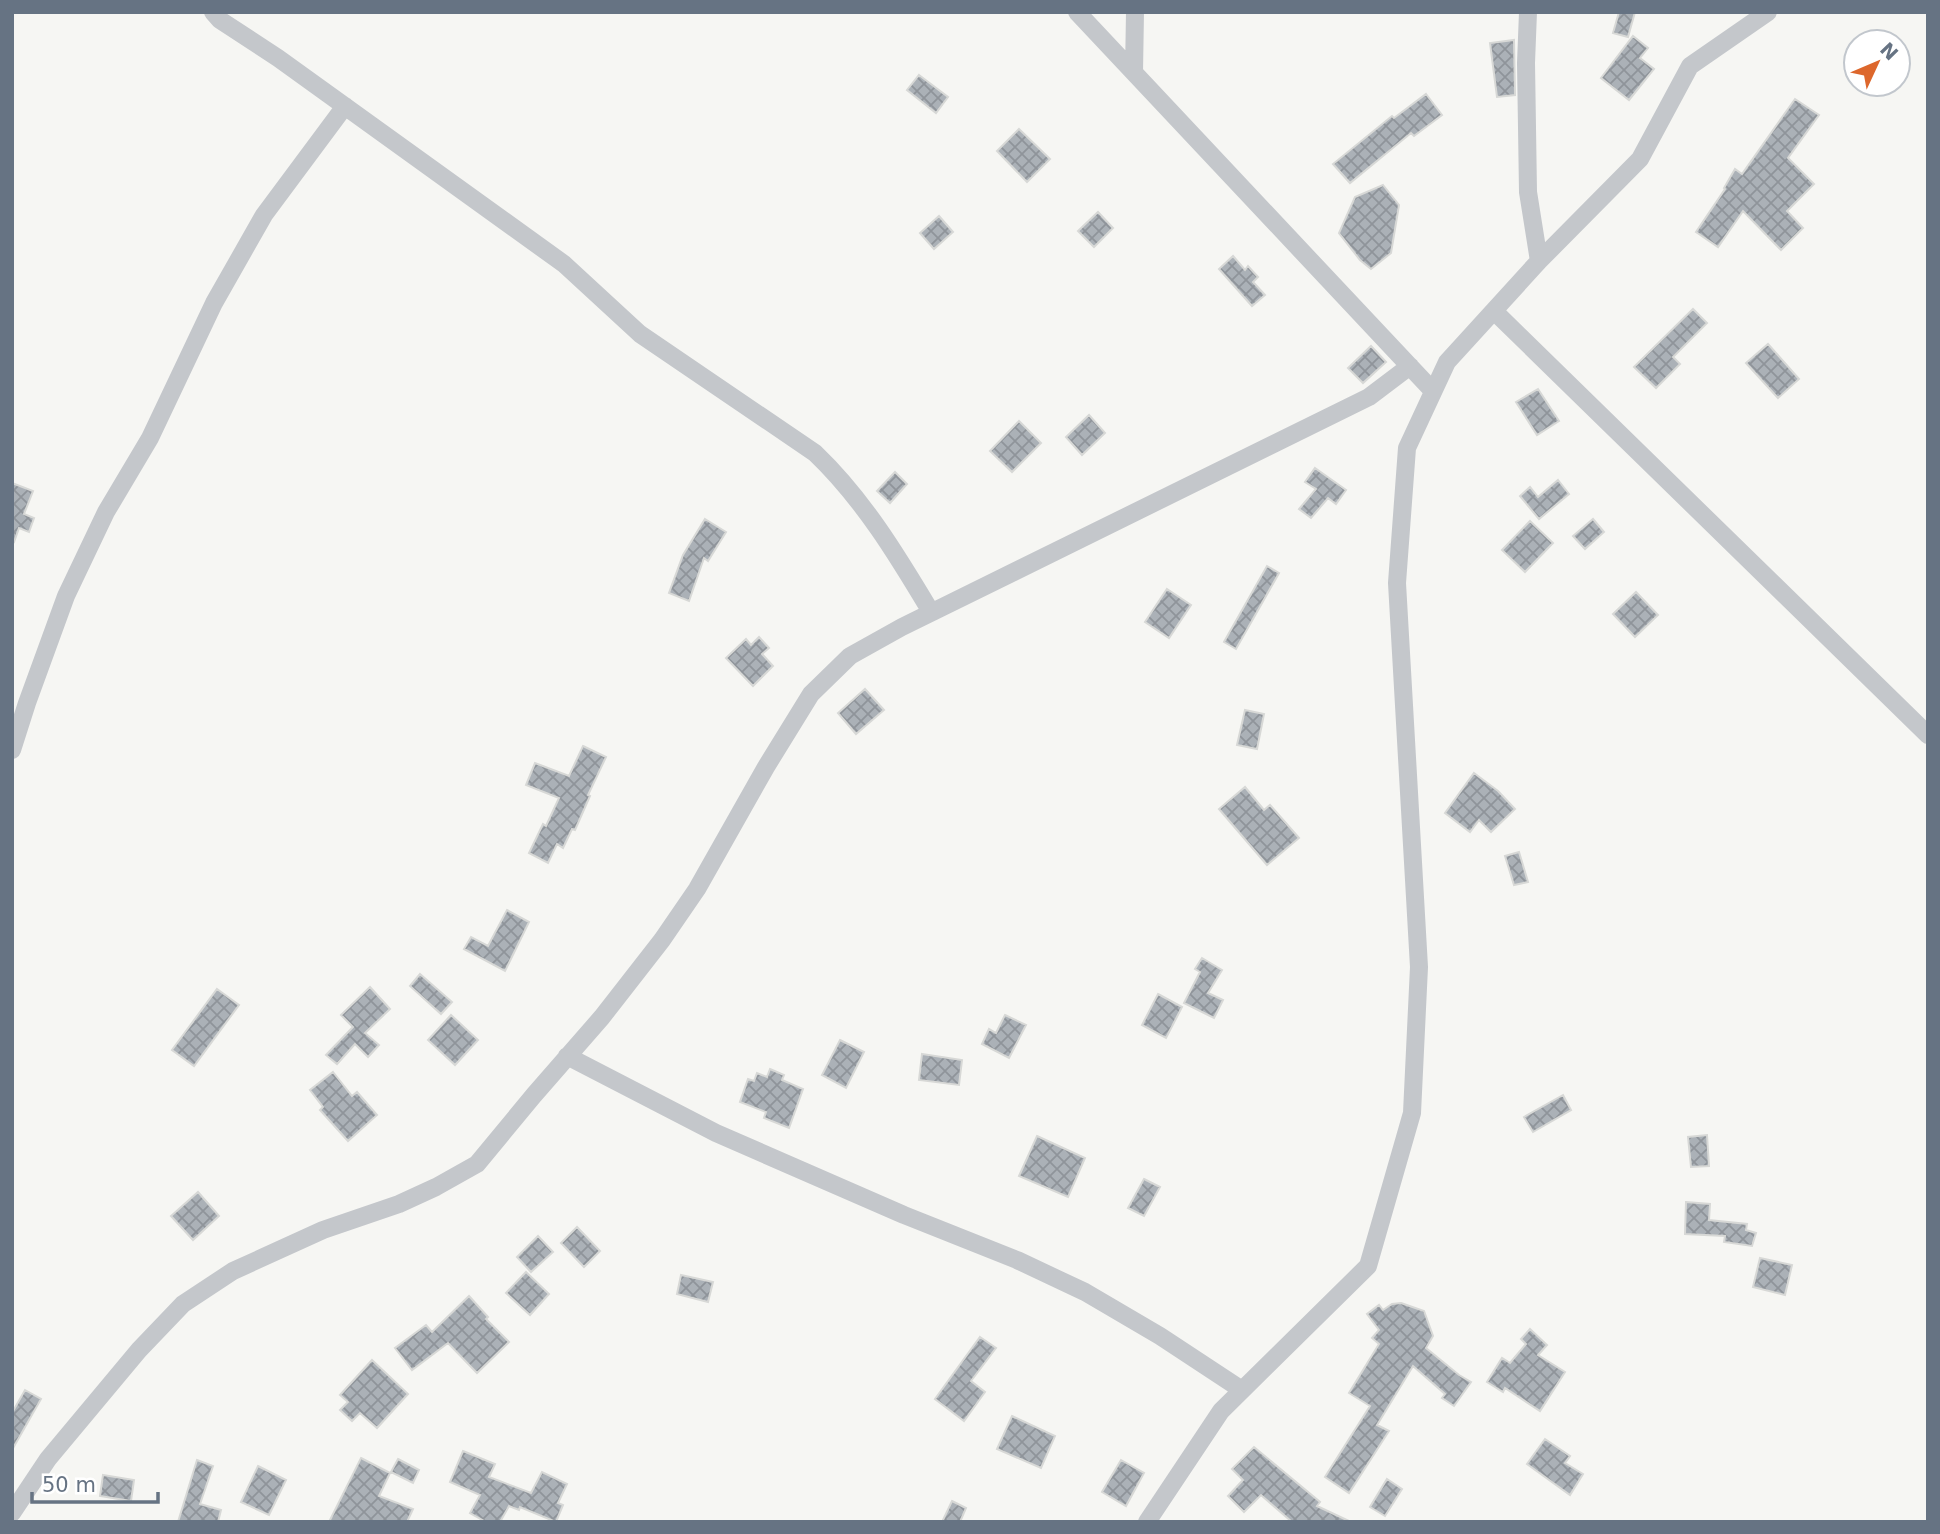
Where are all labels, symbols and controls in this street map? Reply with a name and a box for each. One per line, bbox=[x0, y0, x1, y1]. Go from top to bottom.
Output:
north arrow bbox=[1842, 28, 1912, 98]
text: N bbox=[1876, 38, 1903, 65]
scale bar bbox=[32, 1460, 158, 1504]
text: 50 m bbox=[42, 1473, 96, 1497]

